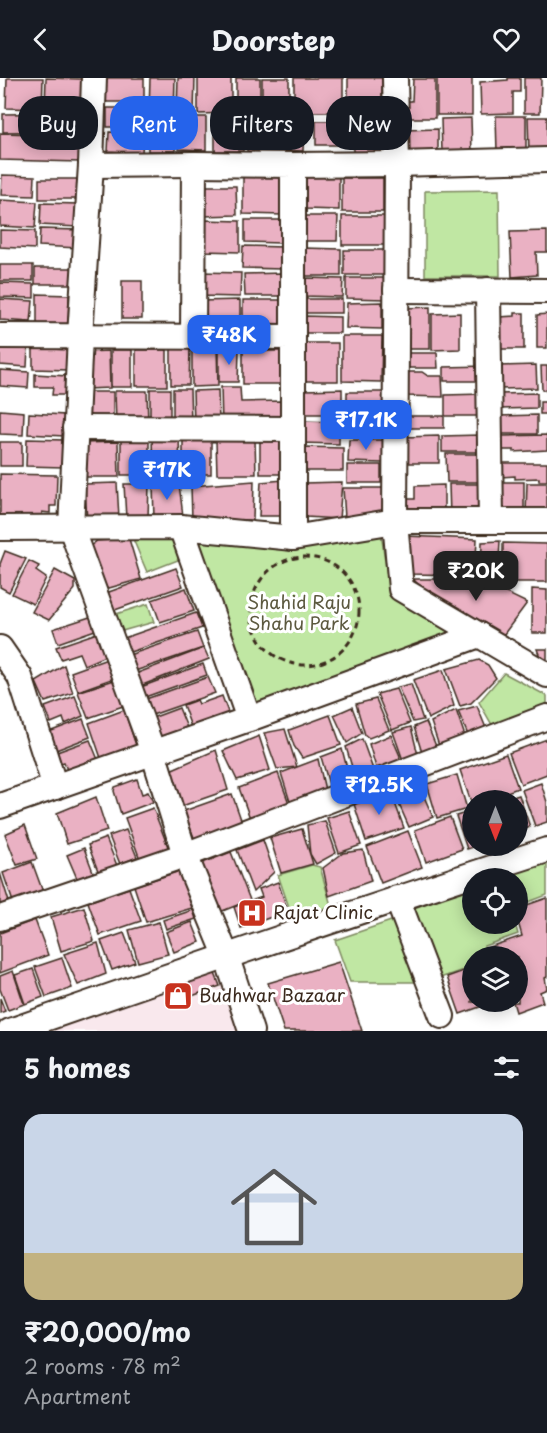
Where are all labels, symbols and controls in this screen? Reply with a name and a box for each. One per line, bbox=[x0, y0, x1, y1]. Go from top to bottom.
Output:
text: Doorstep bbox=[211, 19, 336, 60]
icon: back bbox=[24, 23, 57, 56]
icon: heart bbox=[490, 23, 523, 56]
chip: Buy bbox=[18, 96, 98, 150]
chip: Rent bbox=[110, 96, 198, 150]
chip: Filters bbox=[210, 96, 314, 150]
chip: New bbox=[326, 96, 412, 150]
pin: ₹48K bbox=[193, 315, 265, 366]
text: ₹48K bbox=[201, 319, 257, 349]
pin: ₹17.1K bbox=[317, 400, 415, 451]
text: ₹17.1K bbox=[335, 404, 397, 434]
pin: ₹17K bbox=[131, 450, 203, 501]
text: ₹17K bbox=[143, 454, 191, 484]
pin: ₹20K bbox=[440, 551, 512, 602]
text: ₹20K bbox=[447, 555, 505, 585]
park label: Shahid Raju Shahu Park bbox=[247, 588, 351, 636]
pin: ₹12.5K bbox=[330, 765, 428, 816]
text: ₹12.5K bbox=[345, 769, 413, 799]
north arrow bbox=[462, 790, 528, 856]
map controls bbox=[462, 790, 528, 1012]
button: locate bbox=[462, 868, 528, 934]
hospital icon: Rajat Clinic bbox=[236, 897, 268, 929]
place label: Rajat Clinic bbox=[273, 898, 373, 925]
button: layers bbox=[462, 946, 528, 1012]
shop icon: Budhwar Bazaar bbox=[162, 980, 194, 1012]
place label: Budhwar Bazaar bbox=[199, 981, 346, 1008]
text: 5 homes bbox=[24, 1048, 130, 1087]
icon: filters bbox=[490, 1051, 523, 1084]
icon: home bbox=[220, 1153, 328, 1261]
text: ₹20,000/mo bbox=[24, 1312, 191, 1351]
text: 2 rooms · 78 m² bbox=[24, 1351, 181, 1381]
text: Apartment bbox=[24, 1381, 131, 1411]

